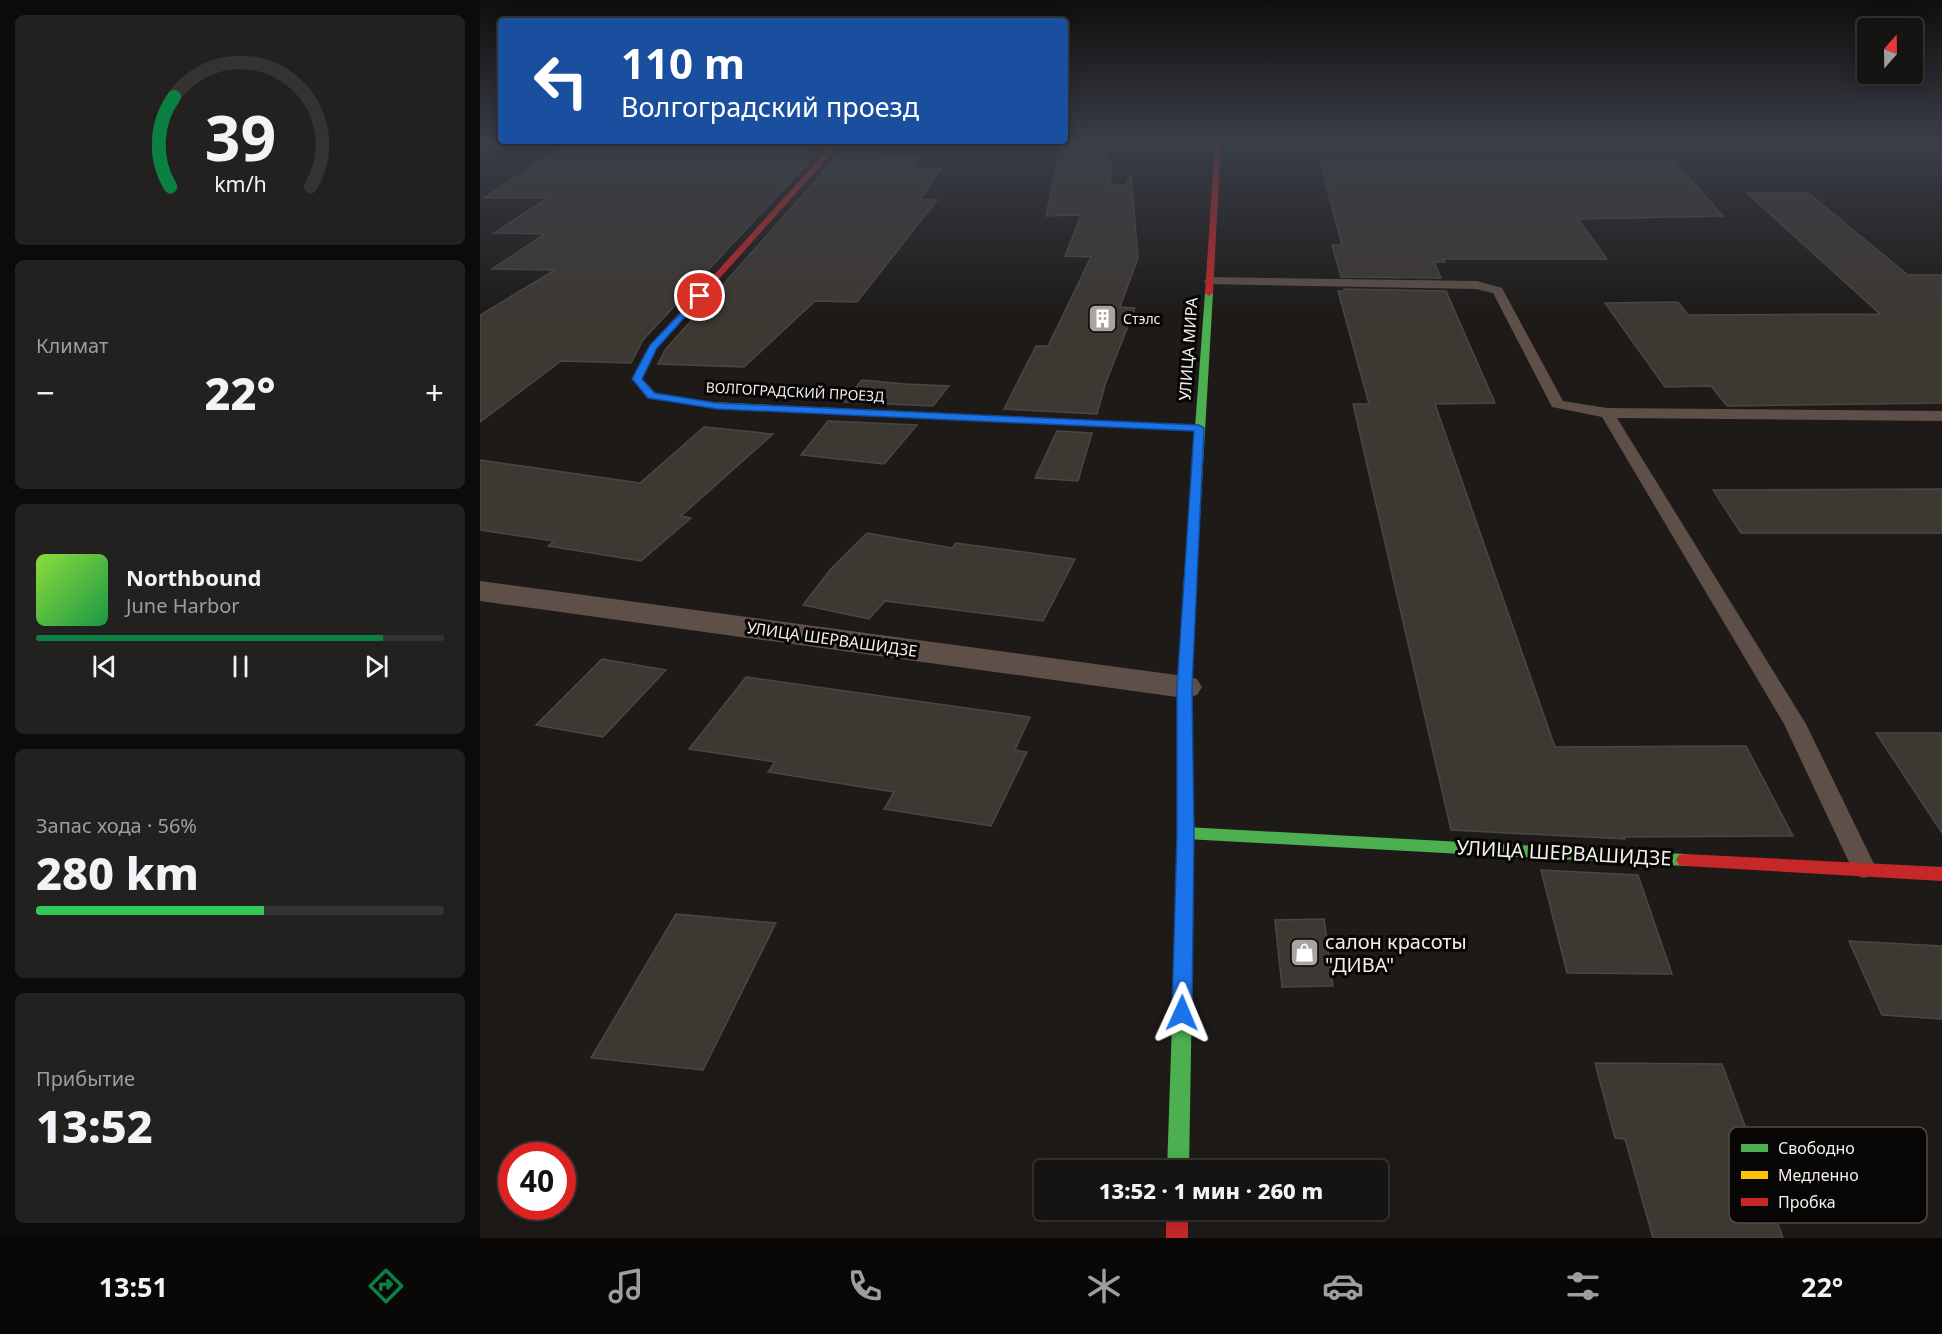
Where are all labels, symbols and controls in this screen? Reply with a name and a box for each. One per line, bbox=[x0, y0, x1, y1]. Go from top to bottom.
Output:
north arrow bbox=[1857, 18, 1923, 84]
map controls bbox=[1857, 18, 1923, 84]
text: 110 m bbox=[621, 34, 745, 91]
icon: left bbox=[522, 42, 600, 120]
text: Волгоградский проезд bbox=[621, 88, 919, 125]
text: 39 bbox=[204, 94, 276, 179]
text: km/h bbox=[214, 169, 266, 198]
pin bbox=[674, 270, 725, 321]
icon: arrive bbox=[683, 279, 716, 312]
street label: УЛИЦА МИРА bbox=[1173, 296, 1203, 401]
building icon: Стэлс bbox=[1086, 303, 1118, 335]
place label: Стэлс bbox=[1123, 309, 1161, 328]
text: Климат bbox=[36, 332, 108, 359]
text: 22° bbox=[204, 362, 276, 423]
text: − bbox=[36, 370, 55, 415]
text: + bbox=[425, 370, 444, 415]
street label: ВОЛГОГРАДСКИЙ ПРОЕЗД bbox=[705, 377, 886, 406]
text: Northbound bbox=[126, 562, 261, 592]
text: June Harbor bbox=[126, 592, 240, 619]
street label: УЛИЦА ШЕРВАШИДЗЕ bbox=[745, 616, 919, 662]
icon: previous bbox=[88, 650, 121, 683]
icon: pause bbox=[224, 650, 257, 683]
icon: next bbox=[360, 650, 393, 683]
text: Запас хода · 56% bbox=[36, 812, 197, 839]
street label: УЛИЦА ШЕРВАШИДЗЕ bbox=[1456, 833, 1672, 872]
text: 280 km bbox=[36, 842, 199, 903]
place label: салон красоты "ДИВА" bbox=[1325, 928, 1467, 978]
shop icon: салон красоты "ДИВА" bbox=[1288, 937, 1320, 969]
position arrow bbox=[1150, 981, 1214, 1045]
text: Прибытие bbox=[36, 1065, 135, 1092]
text: 13:52 bbox=[36, 1095, 153, 1156]
legend bbox=[1729, 1127, 1927, 1223]
text: Свободно bbox=[1778, 1137, 1855, 1159]
speed limit sign: 40 bbox=[498, 1142, 576, 1220]
text: Медленно bbox=[1778, 1164, 1859, 1186]
text: 13:52 · 1 мин · 260 m bbox=[1099, 1175, 1323, 1205]
text: Пробка bbox=[1778, 1191, 1836, 1213]
icon: directions bbox=[365, 1265, 407, 1307]
icon: music bbox=[605, 1265, 647, 1307]
icon: phone bbox=[844, 1265, 886, 1307]
icon: climate bbox=[1083, 1265, 1125, 1307]
icon: car bbox=[1322, 1265, 1364, 1307]
icon: filters bbox=[1562, 1265, 1604, 1307]
text: 13:51 bbox=[99, 1268, 168, 1305]
text: 22° bbox=[1801, 1268, 1843, 1305]

